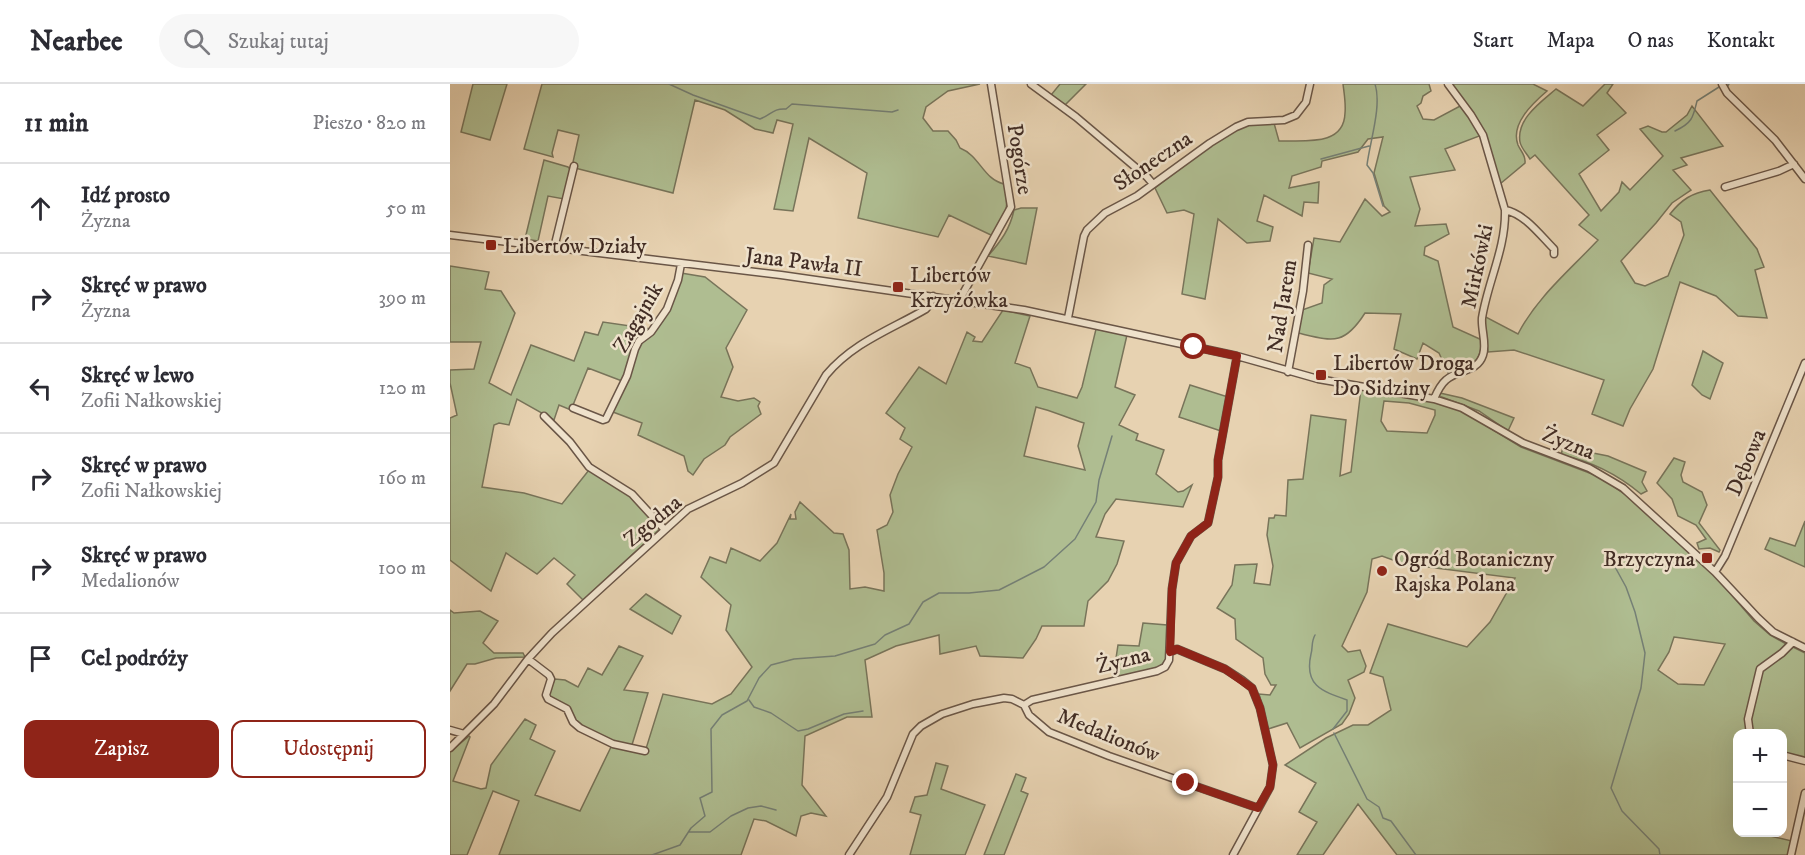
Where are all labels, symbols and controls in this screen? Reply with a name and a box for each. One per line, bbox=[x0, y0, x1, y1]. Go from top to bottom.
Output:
search box bbox=[159, 14, 579, 68]
text: Nearbee bbox=[30, 24, 123, 59]
icon: search bbox=[180, 25, 213, 58]
text: Szukaj tutaj bbox=[228, 28, 329, 55]
text: Start bbox=[1473, 28, 1514, 54]
text: Mapa bbox=[1547, 28, 1594, 54]
text: O nas bbox=[1627, 28, 1674, 54]
text: Kontakt bbox=[1707, 28, 1775, 54]
text: 11 min bbox=[24, 107, 89, 140]
text: Pieszo · 820 m bbox=[313, 111, 426, 136]
street label: Pogórze bbox=[1001, 122, 1038, 197]
street label: Słoneczna bbox=[1108, 125, 1198, 197]
text: Idź prosto bbox=[81, 182, 170, 209]
icon: ahead bbox=[24, 192, 57, 225]
text: 50 m bbox=[386, 196, 426, 221]
text: Żyzna bbox=[81, 209, 131, 234]
street label: Mirkówki bbox=[1455, 222, 1500, 311]
place label: Libertów Działy bbox=[503, 233, 647, 260]
marker: Libertów Działy bbox=[484, 238, 498, 252]
street label: Jana Pawła II bbox=[742, 242, 864, 283]
street label: Nad Jarem bbox=[1262, 258, 1303, 355]
place label: Libertów Krzyżówka bbox=[910, 262, 1008, 314]
text: Skręć w prawo bbox=[81, 272, 207, 299]
street label: Zagajnik bbox=[607, 278, 669, 358]
marker: Libertów Krzyżówka bbox=[891, 280, 905, 294]
icon: right bbox=[24, 282, 57, 315]
text: 390 m bbox=[378, 286, 426, 311]
text: Żyzna bbox=[81, 299, 131, 324]
route start bbox=[1180, 333, 1206, 359]
place label: Libertów Droga Do Sidziny bbox=[1333, 350, 1475, 402]
text: Skręć w lewo bbox=[81, 362, 194, 389]
marker: Libertów Droga Do Sidziny bbox=[1314, 368, 1328, 382]
icon: left bbox=[24, 372, 57, 405]
text: 120 m bbox=[379, 376, 426, 401]
text: Zofii Nałkowskiej bbox=[81, 389, 222, 414]
street label: Żyzna bbox=[1538, 421, 1599, 466]
street label: Dębowa bbox=[1720, 425, 1773, 500]
text: Skręć w prawo bbox=[81, 452, 207, 479]
icon: right bbox=[24, 462, 57, 495]
text: 160 m bbox=[378, 466, 426, 491]
text: Zofii Nałkowskiej bbox=[81, 479, 222, 504]
street label: Zgodna bbox=[618, 489, 688, 553]
text: Skręć w prawo bbox=[81, 542, 207, 569]
place label: Ogród Botaniczny Rajska Polana bbox=[1394, 546, 1554, 598]
place label: Brzyczyna bbox=[1603, 546, 1696, 573]
marker: Brzyczyna bbox=[1700, 551, 1714, 565]
icon: right bbox=[24, 552, 57, 585]
text: 100 m bbox=[378, 556, 426, 581]
marker: Ogród Botaniczny Rajska Polana bbox=[1375, 564, 1389, 578]
text: Medalionów bbox=[81, 569, 180, 594]
street label: Żyzna bbox=[1094, 641, 1154, 680]
icon: arrive bbox=[24, 642, 57, 675]
text: Cel podróży bbox=[81, 645, 188, 672]
street label: Medalionów bbox=[1053, 703, 1164, 768]
button: Zapisz bbox=[24, 720, 219, 778]
button: Udostępnij bbox=[231, 720, 426, 778]
map controls bbox=[1733, 729, 1787, 837]
button: + bbox=[1733, 729, 1787, 783]
route end bbox=[1172, 769, 1198, 795]
button: − bbox=[1733, 783, 1787, 837]

